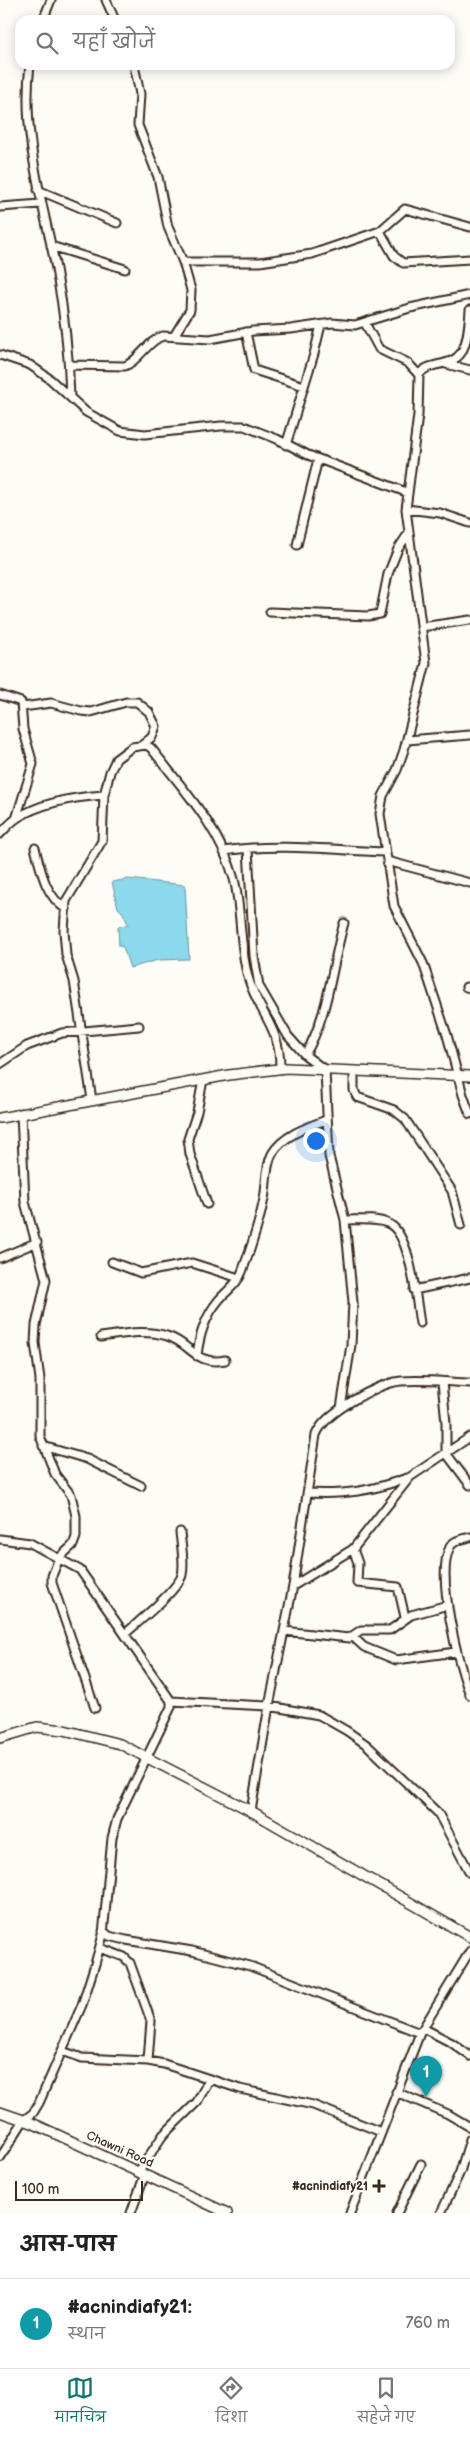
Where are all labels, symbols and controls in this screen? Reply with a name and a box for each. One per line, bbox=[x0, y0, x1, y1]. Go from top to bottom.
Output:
search box bbox=[15, 15, 455, 70]
icon: search bbox=[33, 29, 61, 57]
text: यहाँ खोजें bbox=[73, 31, 155, 54]
your location bbox=[303, 1128, 329, 1154]
pin: 1 bbox=[410, 2056, 442, 2097]
street label: Chawni Road bbox=[84, 2128, 156, 2171]
scale bar bbox=[15, 2178, 142, 2201]
place label: #acnindiafy21 bbox=[292, 2179, 368, 2194]
marker: #acnindiafy21 bbox=[372, 2179, 386, 2193]
text: 100 m bbox=[22, 2181, 59, 2198]
text: आस-पास bbox=[20, 2232, 116, 2257]
text: #acnindiafy21: bbox=[67, 2296, 192, 2319]
text: 1 bbox=[33, 2314, 39, 2333]
text: 760 m bbox=[405, 2314, 450, 2333]
text: स्थान bbox=[67, 2325, 105, 2344]
tab: मानचित्र bbox=[55, 2374, 106, 2433]
tab: दिशा bbox=[216, 2374, 247, 2433]
tab: सहेजे गए bbox=[357, 2374, 415, 2433]

